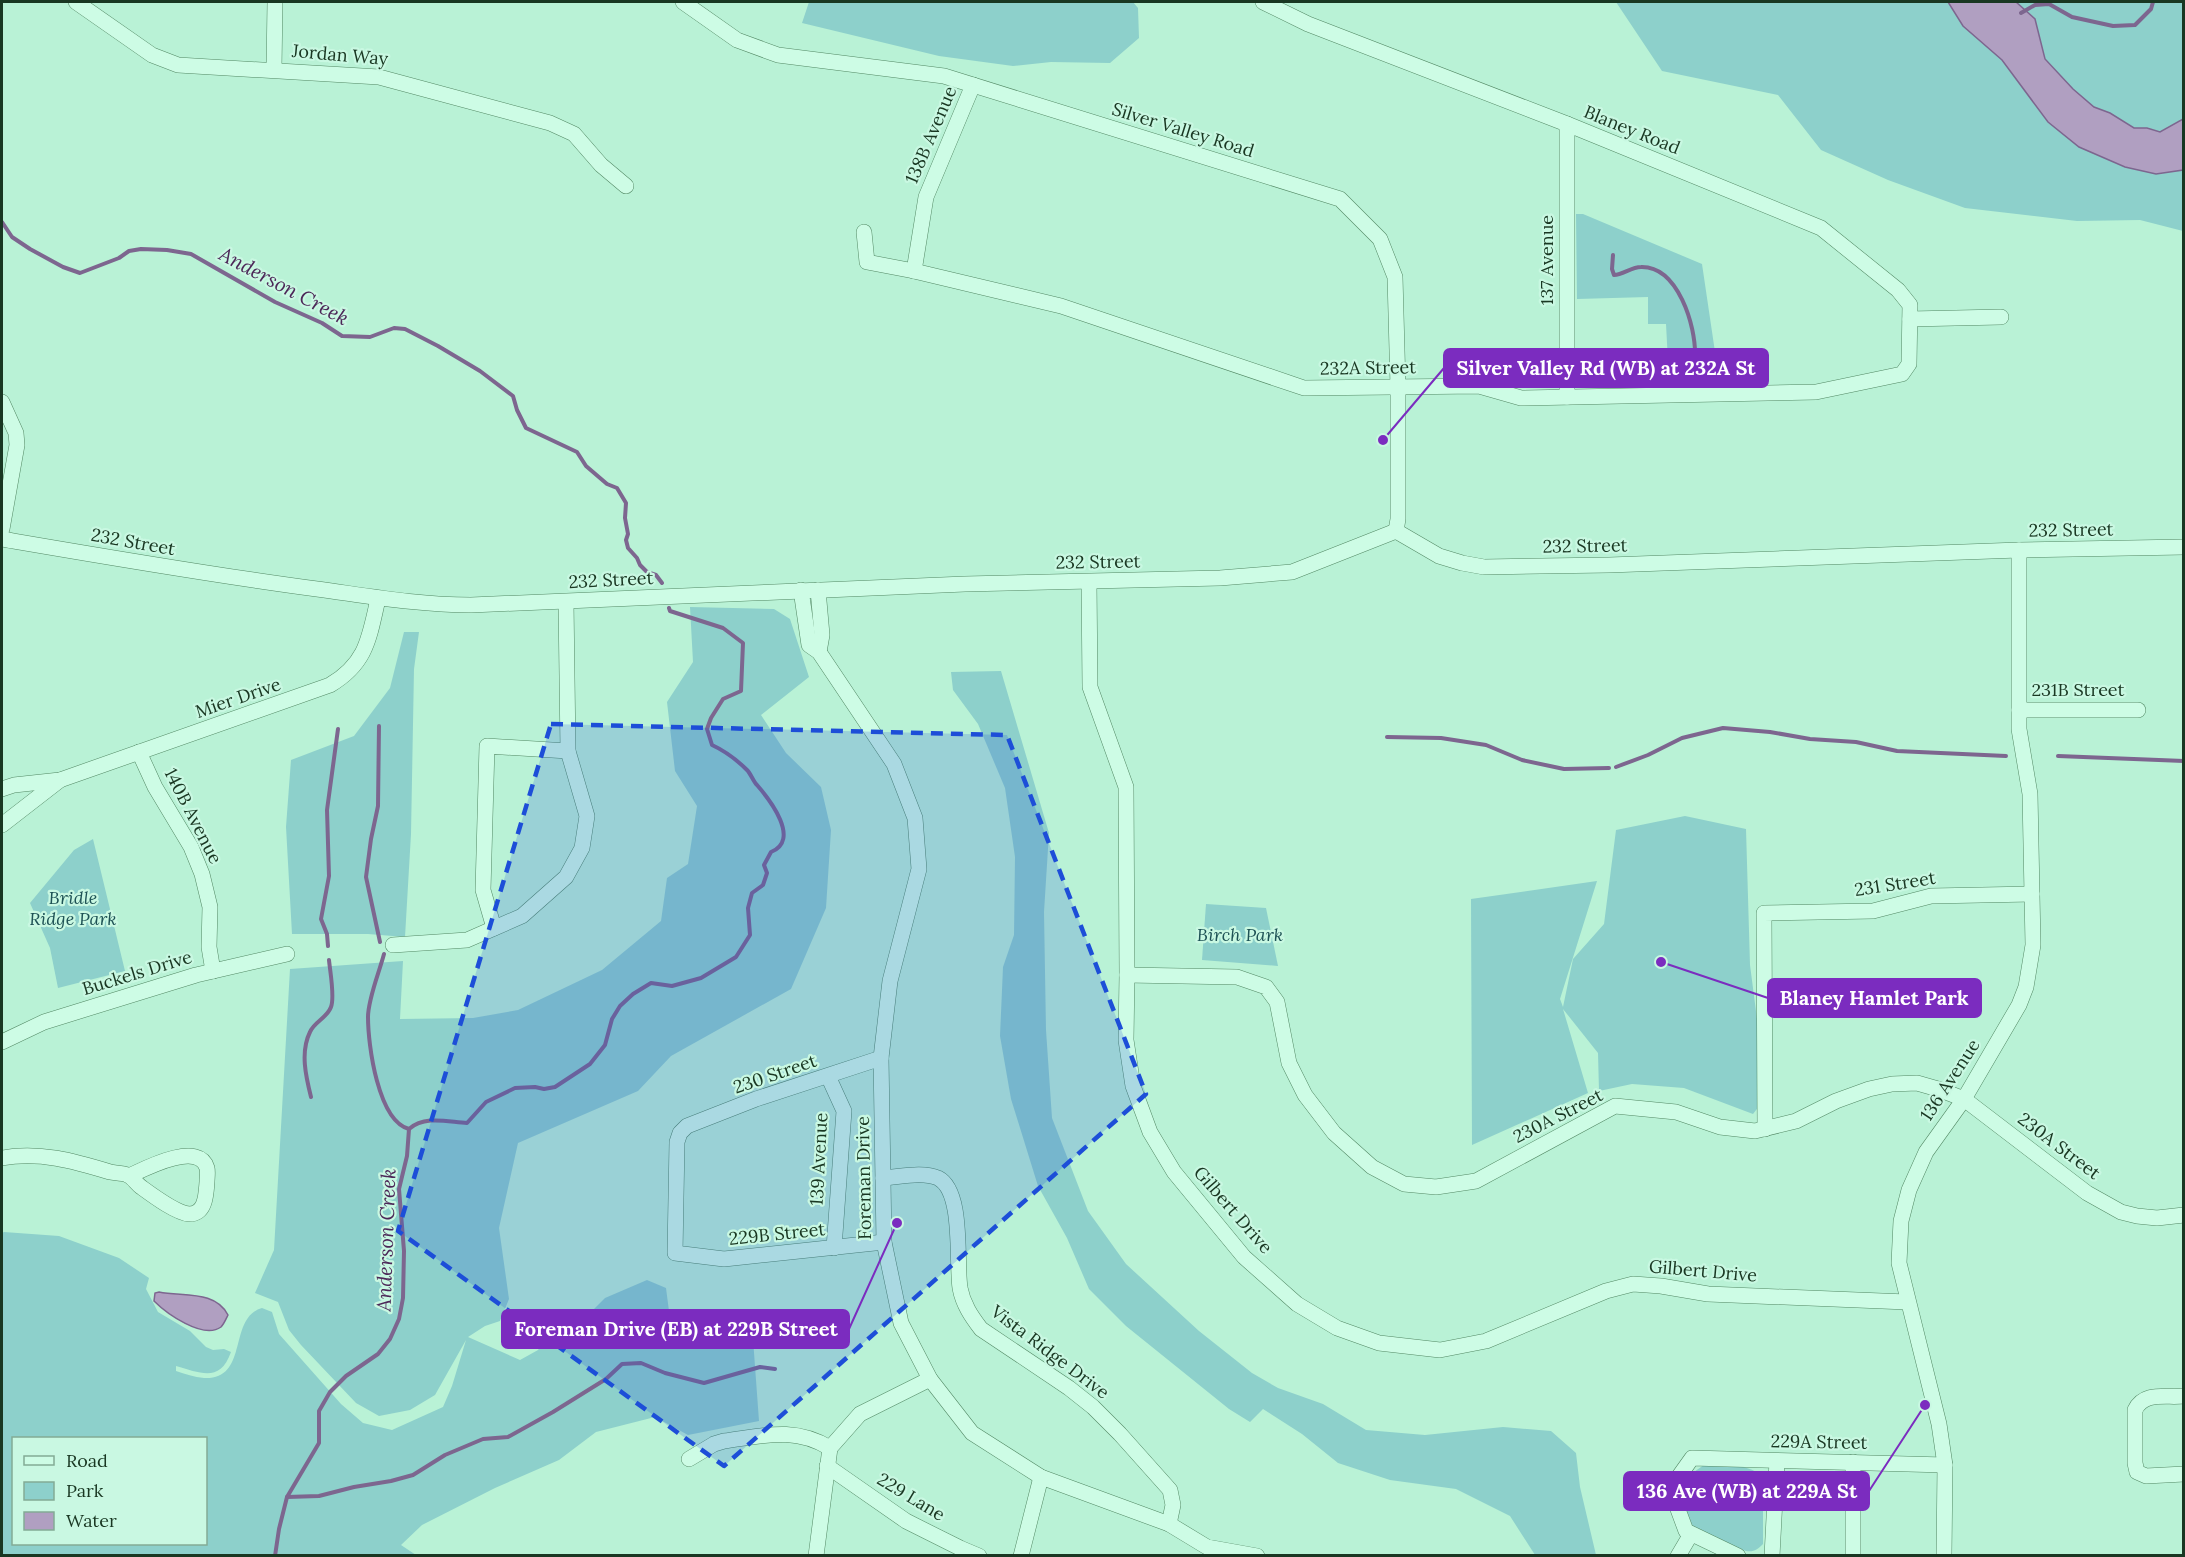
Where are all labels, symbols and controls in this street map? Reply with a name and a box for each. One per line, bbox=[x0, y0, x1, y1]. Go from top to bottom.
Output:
street label: Jordan Way bbox=[290, 39, 390, 70]
street label: 138B Avenue bbox=[900, 82, 961, 187]
street label: Silver Valley Road bbox=[1109, 97, 1257, 162]
street label: Blaney Road bbox=[1581, 100, 1684, 159]
street label: 137 Avenue bbox=[1535, 215, 1558, 305]
water label: Anderson Creek bbox=[214, 240, 353, 330]
callout: Silver Valley Rd (WB) at 232A St bbox=[1444, 349, 1768, 387]
street label: 232A Street bbox=[1320, 355, 1416, 380]
text: Silver Valley Rd (WB) at 232A St bbox=[1456, 355, 1756, 381]
street label: 232 Street bbox=[2028, 517, 2114, 542]
street label: 232 Street bbox=[89, 523, 177, 560]
street label: 232 Street bbox=[1542, 533, 1628, 558]
street label: 232 Street bbox=[1055, 549, 1141, 574]
street label: 232 Street bbox=[568, 566, 654, 593]
street label: Mier Drive bbox=[192, 672, 284, 723]
street label: 231B Street bbox=[2032, 678, 2124, 701]
street label: 140B Avenue bbox=[159, 764, 228, 868]
street label: 231 Street bbox=[1853, 866, 1937, 901]
park label: Bridle Ridge Park bbox=[29, 886, 117, 930]
park label: Birch Park bbox=[1197, 923, 1283, 946]
street label: Buckels Drive bbox=[79, 945, 195, 1000]
callout: Blaney Hamlet Park bbox=[1768, 979, 1981, 1017]
text: Blaney Hamlet Park bbox=[1779, 985, 1969, 1010]
street label: 136 Avenue bbox=[1915, 1034, 1985, 1125]
street label: 230 Street bbox=[730, 1049, 819, 1098]
street label: 230A Street bbox=[1509, 1083, 1607, 1148]
street label: 230A Street bbox=[2013, 1107, 2105, 1184]
street label: 139 Avenue bbox=[805, 1112, 832, 1206]
street label: Foreman Drive bbox=[851, 1116, 876, 1240]
street label: Gilbert Drive bbox=[1189, 1161, 1278, 1258]
water label: Anderson Creek bbox=[370, 1168, 400, 1313]
street label: 229B Street bbox=[728, 1217, 826, 1250]
street label: Gilbert Drive bbox=[1648, 1254, 1758, 1287]
street label: Vista Ridge Drive bbox=[986, 1299, 1114, 1404]
callout: Foreman Drive (EB) at 229B Street bbox=[502, 1310, 849, 1348]
text: Foreman Drive (EB) at 229B Street bbox=[514, 1316, 839, 1342]
street label: 229A Street bbox=[1770, 1429, 1868, 1454]
legend bbox=[12, 1437, 207, 1545]
text: Road bbox=[66, 1449, 108, 1472]
street label: 229 Lane bbox=[873, 1467, 950, 1526]
callout: 136 Ave (WB) at 229A St bbox=[1624, 1472, 1869, 1510]
text: 136 Ave (WB) at 229A St bbox=[1637, 1478, 1858, 1504]
text: Park bbox=[66, 1479, 104, 1502]
text: Water bbox=[66, 1509, 117, 1532]

